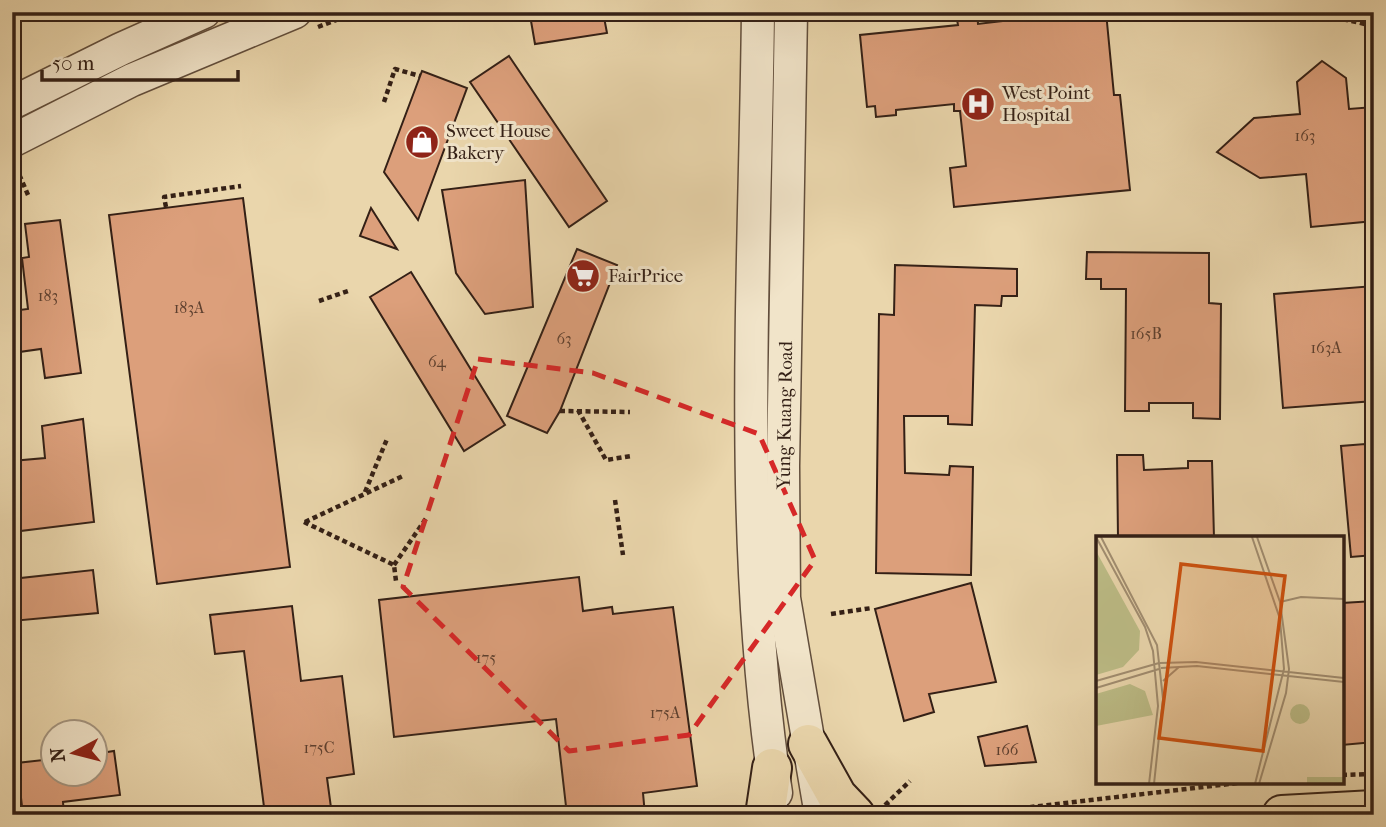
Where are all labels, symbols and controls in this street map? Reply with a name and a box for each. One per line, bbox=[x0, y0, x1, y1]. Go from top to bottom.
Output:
scale bar bbox=[42, 38, 238, 82]
text: 50 m bbox=[52, 51, 95, 75]
place label: West Point Hospital bbox=[1001, 82, 1091, 126]
hospital icon: West Point Hospital bbox=[959, 85, 997, 123]
place label: Sweet House Bakery bbox=[446, 120, 550, 164]
shop icon: Sweet House Bakery bbox=[403, 123, 441, 161]
house number: 163 bbox=[1295, 126, 1315, 145]
supermarket icon: FairPrice bbox=[564, 257, 602, 295]
place label: FairPrice bbox=[608, 265, 683, 287]
house number: 183 bbox=[38, 286, 58, 305]
house number: 183A bbox=[174, 298, 205, 317]
house number: 165B bbox=[1130, 324, 1162, 343]
house number: 63 bbox=[556, 329, 572, 348]
house number: 163A bbox=[1310, 338, 1342, 357]
street label: Yung Kuang Road bbox=[773, 340, 797, 490]
house number: 64 bbox=[428, 352, 447, 371]
inset map bbox=[1096, 536, 1344, 785]
house number: 175 bbox=[476, 648, 496, 667]
house number: 175A bbox=[650, 703, 681, 722]
north arrow bbox=[38, 718, 108, 788]
house number: 175C bbox=[303, 738, 335, 757]
house number: 166 bbox=[996, 740, 1019, 759]
text: N bbox=[46, 746, 70, 763]

